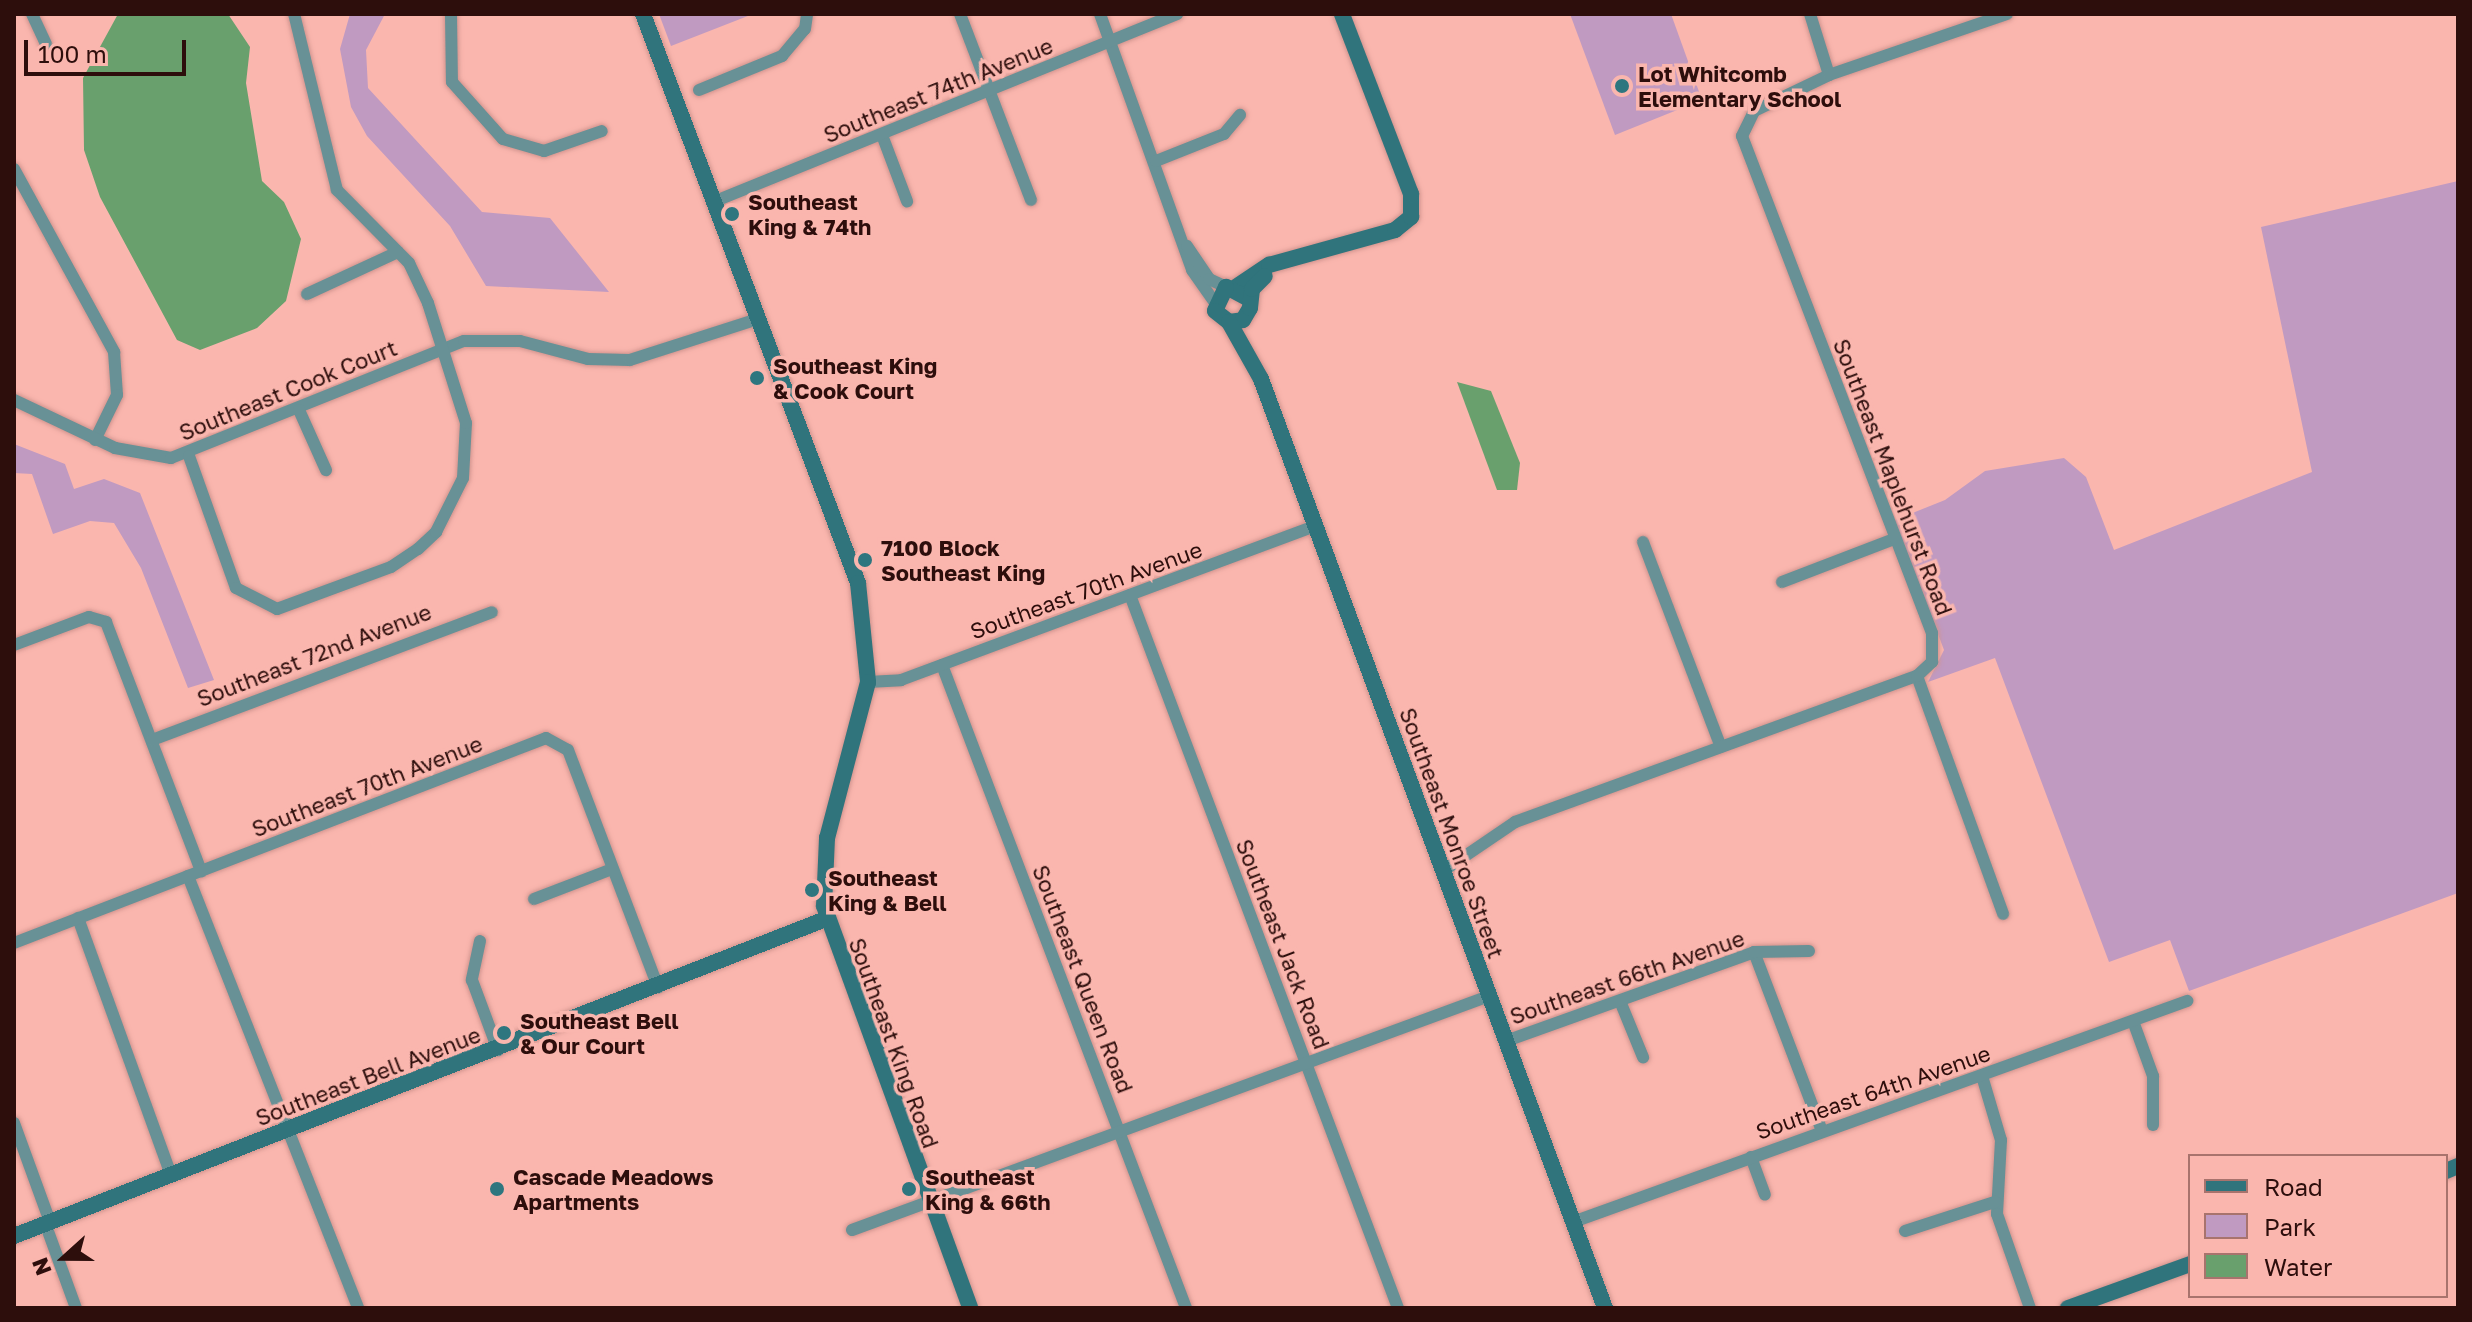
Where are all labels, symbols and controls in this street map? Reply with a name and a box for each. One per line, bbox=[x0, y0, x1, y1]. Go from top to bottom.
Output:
scale bar bbox=[28, 24, 190, 74]
street label: Southeast 74th Avenue bbox=[820, 32, 1056, 148]
text: 100 m bbox=[38, 39, 107, 68]
place label: Lot Whitcomb Elementary School bbox=[1638, 60, 1841, 112]
marker: Lot Whitcomb Elementary School bbox=[1613, 77, 1631, 95]
place label: Southeast King & 74th bbox=[748, 188, 871, 240]
marker: Southeast King & 74th bbox=[723, 205, 741, 223]
street label: Southeast Cook Court bbox=[175, 334, 401, 446]
street label: Southeast Maplehurst Road bbox=[1828, 335, 1958, 619]
place label: Southeast King & Cook Court bbox=[773, 352, 937, 404]
marker: Southeast King & Cook Court bbox=[748, 369, 766, 387]
place label: 7100 Block Southeast King bbox=[881, 534, 1045, 586]
street label: Southeast 70th Avenue bbox=[966, 536, 1206, 644]
marker: 7100 Block Southeast King bbox=[856, 551, 874, 569]
street label: Southeast 72nd Avenue bbox=[193, 598, 435, 712]
street label: Southeast Monroe Street bbox=[1394, 704, 1510, 962]
street label: Southeast 70th Avenue bbox=[248, 730, 486, 842]
street label: Southeast Jack Road bbox=[1231, 835, 1335, 1053]
street label: Southeast Queen Road bbox=[1027, 861, 1139, 1097]
place label: Southeast King & Bell bbox=[828, 864, 947, 916]
marker: Southeast King & Bell bbox=[803, 881, 821, 899]
street label: Southeast 66th Avenue bbox=[1506, 924, 1748, 1030]
street label: Southeast King Road bbox=[844, 934, 944, 1152]
place label: Southeast Bell & Our Court bbox=[520, 1007, 679, 1058]
street label: Southeast Bell Avenue bbox=[252, 1021, 484, 1131]
marker: Southeast Bell & Our Court bbox=[495, 1024, 513, 1042]
street label: Southeast 64th Avenue bbox=[1752, 1039, 1994, 1145]
legend bbox=[2188, 1154, 2448, 1298]
place label: Cascade Meadows Apartments bbox=[513, 1163, 714, 1214]
place label: Southeast King & 66th bbox=[925, 1163, 1050, 1214]
text: Road bbox=[2264, 1172, 2323, 1201]
marker: Cascade Meadows Apartments bbox=[488, 1180, 506, 1198]
marker: Southeast King & 66th bbox=[900, 1180, 918, 1198]
text: Park bbox=[2264, 1212, 2316, 1241]
north arrow bbox=[24, 1218, 104, 1298]
text: Water bbox=[2264, 1252, 2332, 1281]
text: N bbox=[26, 1254, 57, 1279]

